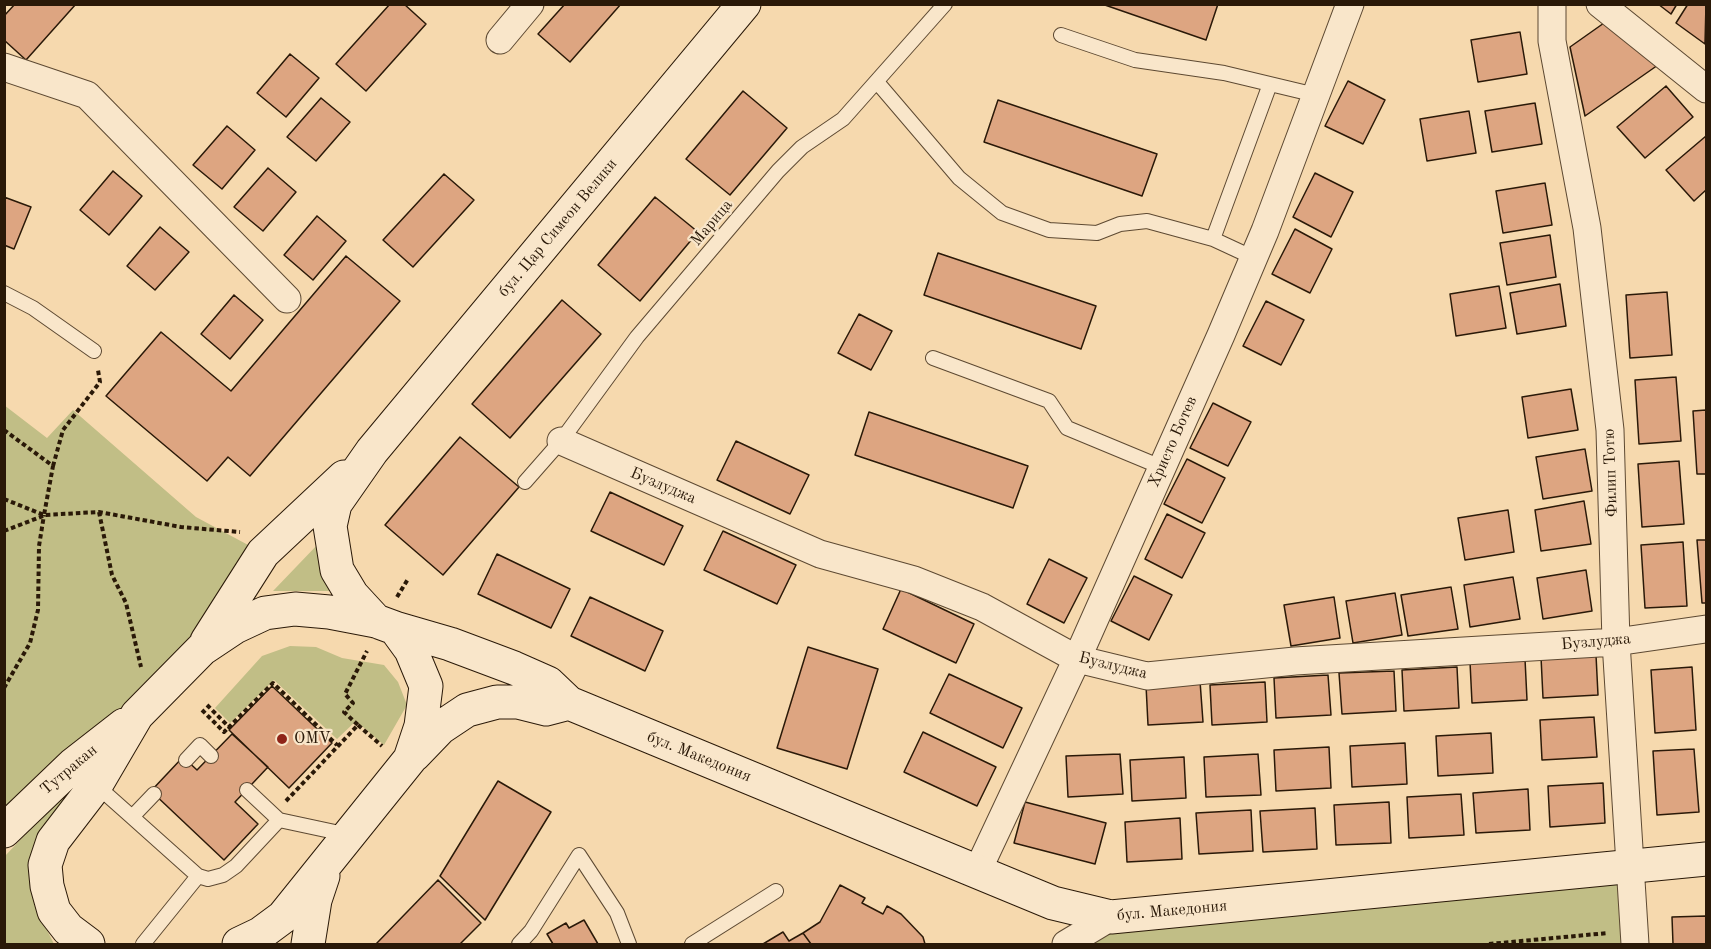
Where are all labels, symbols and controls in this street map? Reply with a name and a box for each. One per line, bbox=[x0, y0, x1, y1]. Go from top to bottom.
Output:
street label: бул. Цар Симеон Велики bbox=[494, 155, 622, 301]
street label: Марица bbox=[687, 196, 737, 250]
street label: Христо Ботев bbox=[1144, 393, 1202, 491]
street label: Филип Тотю bbox=[1600, 428, 1622, 518]
street label: Бузлуджа bbox=[627, 464, 699, 508]
street label: Бузлуджа bbox=[1560, 629, 1632, 655]
street label: Бузлуджа bbox=[1077, 648, 1149, 684]
street label: бул. Македония bbox=[644, 727, 754, 787]
place label: OMV bbox=[294, 729, 331, 749]
marker: OMV bbox=[275, 732, 289, 746]
street label: Тутракан bbox=[37, 741, 101, 799]
street label: бул. Македония bbox=[1116, 897, 1228, 925]

